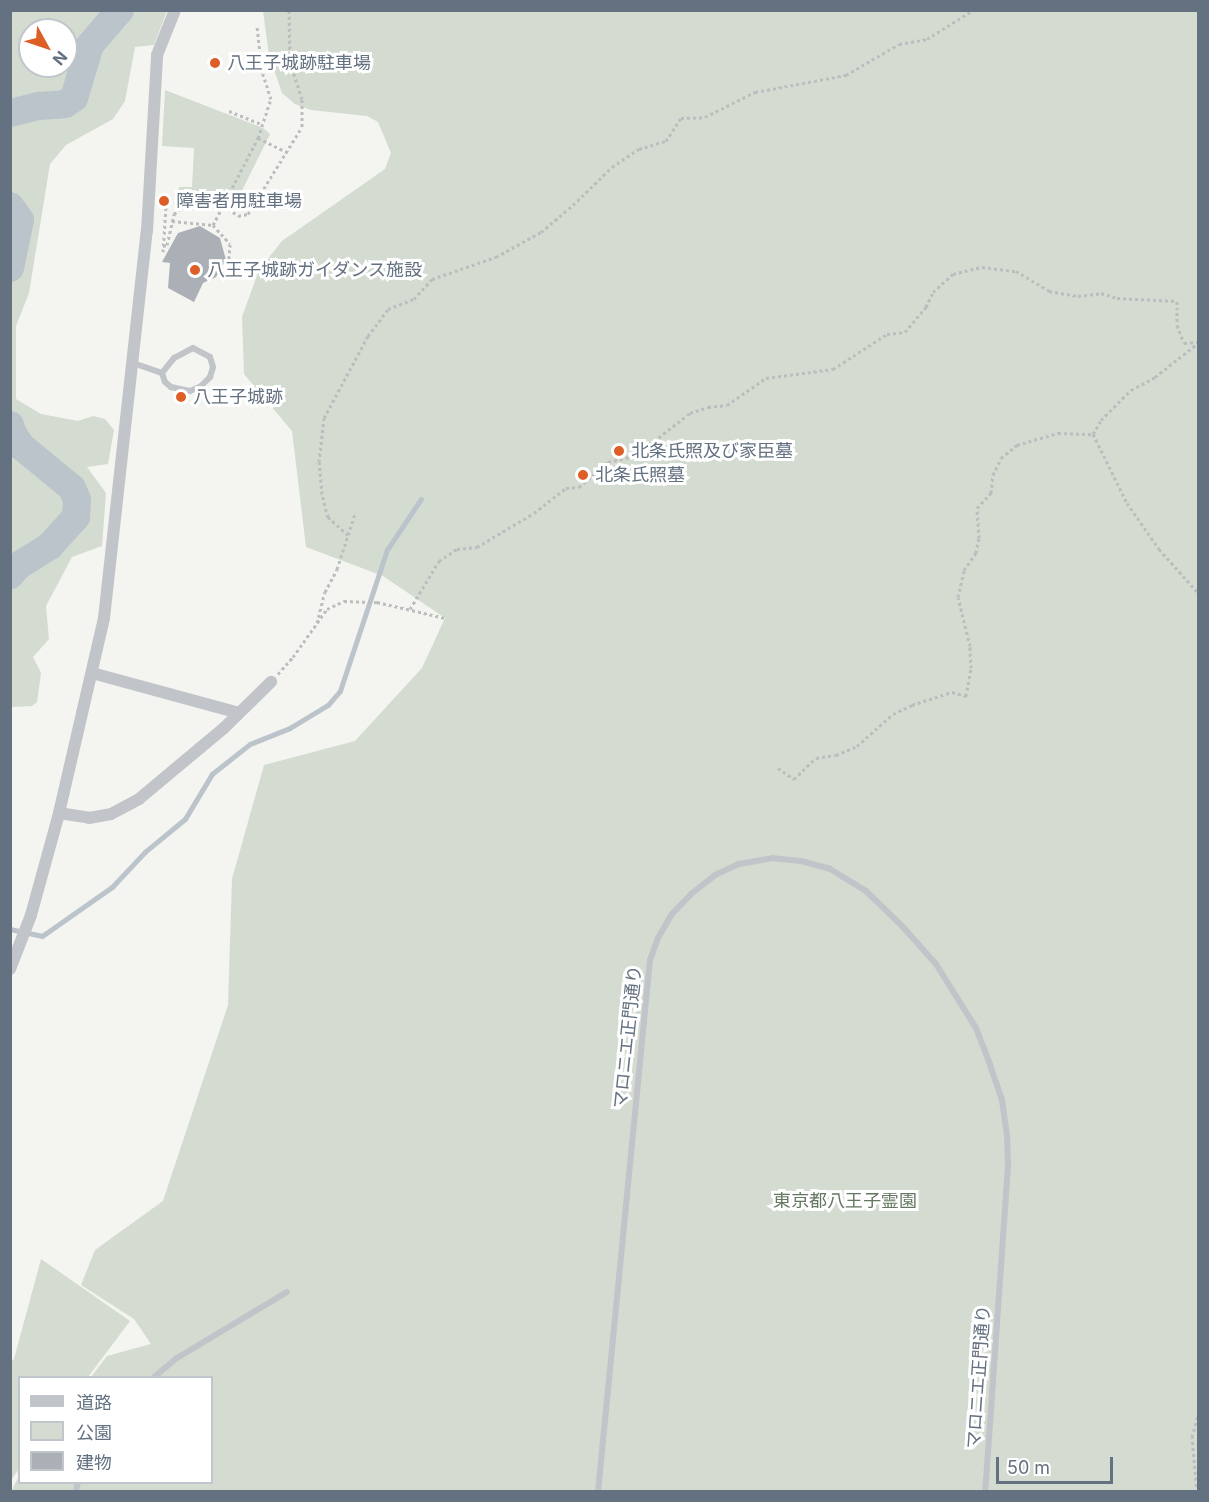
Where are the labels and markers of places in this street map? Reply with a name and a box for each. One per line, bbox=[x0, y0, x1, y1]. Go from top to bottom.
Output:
place label: 八王子城跡駐車場 bbox=[227, 52, 371, 74]
marker: 八王子城跡駐車場 bbox=[208, 56, 222, 70]
place label: 障害者用駐車場 bbox=[176, 190, 302, 212]
marker: 障害者用駐車場 bbox=[157, 194, 171, 208]
place label: 八王子城跡ガイダンス施設 bbox=[207, 259, 423, 281]
marker: 八王子城跡ガイダンス施設 bbox=[188, 263, 202, 277]
place label: 八王子城跡 bbox=[193, 386, 283, 408]
marker: 八王子城跡 bbox=[174, 390, 188, 404]
place label: 北条氏照及び家臣墓 bbox=[631, 440, 793, 462]
marker: 北条氏照及び家臣墓 bbox=[612, 444, 626, 458]
place label: 北条氏照墓 bbox=[595, 464, 685, 486]
marker: 北条氏照墓 bbox=[576, 468, 590, 482]

